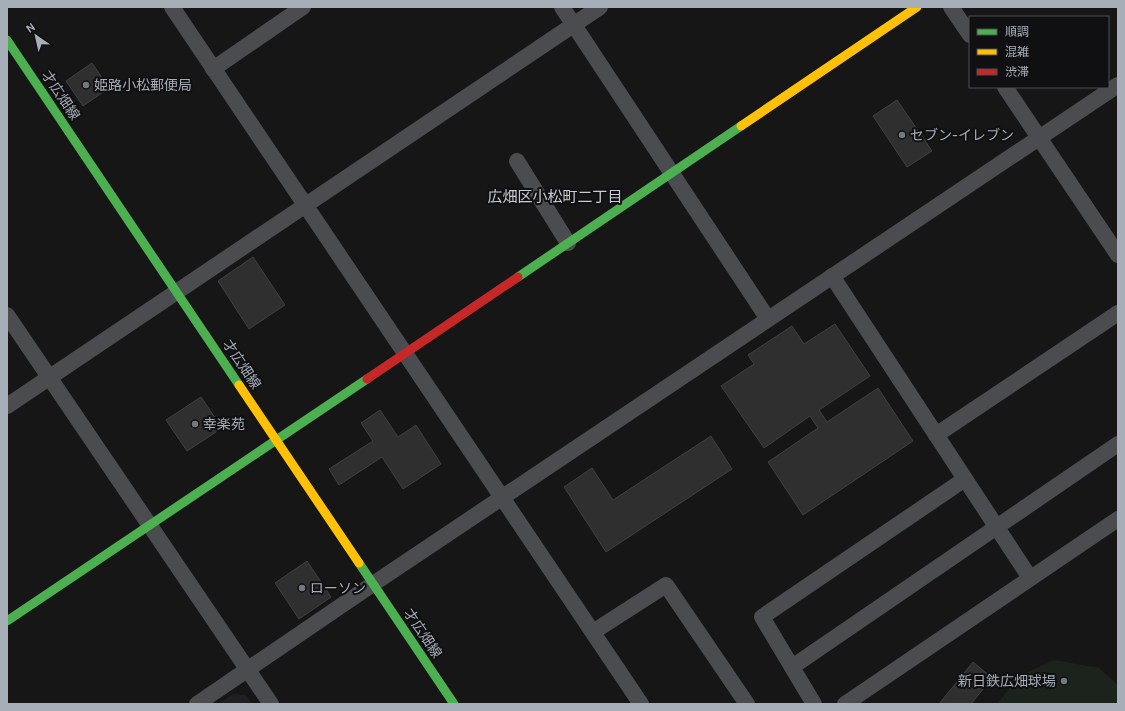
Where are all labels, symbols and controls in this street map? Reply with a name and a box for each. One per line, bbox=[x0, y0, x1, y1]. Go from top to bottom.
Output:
north arrow bbox=[16, 16, 56, 56]
legend bbox=[969, 16, 1109, 88]
text: N bbox=[23, 20, 38, 36]
text: 順調 bbox=[1005, 24, 1029, 39]
text: 混雑 bbox=[1005, 44, 1029, 59]
text: 渋滞 bbox=[1005, 64, 1029, 79]
street label: 才広畑線 bbox=[38, 67, 84, 123]
place label: 姫路小松郵便局 bbox=[94, 76, 192, 94]
marker: 姫路小松郵便局 bbox=[81, 80, 91, 90]
place label: セブン-イレブン bbox=[910, 126, 1014, 144]
marker: セブン-イレブン bbox=[897, 130, 907, 140]
district label: 広畑区小松町二丁目 bbox=[487, 188, 623, 206]
street label: 才広畑線 bbox=[219, 336, 265, 392]
place label: 幸楽苑 bbox=[203, 415, 245, 433]
marker: 幸楽苑 bbox=[190, 419, 200, 429]
place label: ローソン bbox=[310, 579, 366, 597]
marker: ローソン bbox=[297, 583, 307, 593]
street label: 才広畑線 bbox=[400, 605, 446, 661]
place label: 新日鉄広畑球場 bbox=[958, 672, 1056, 690]
marker: 新日鉄広畑球場 bbox=[1059, 676, 1069, 686]

